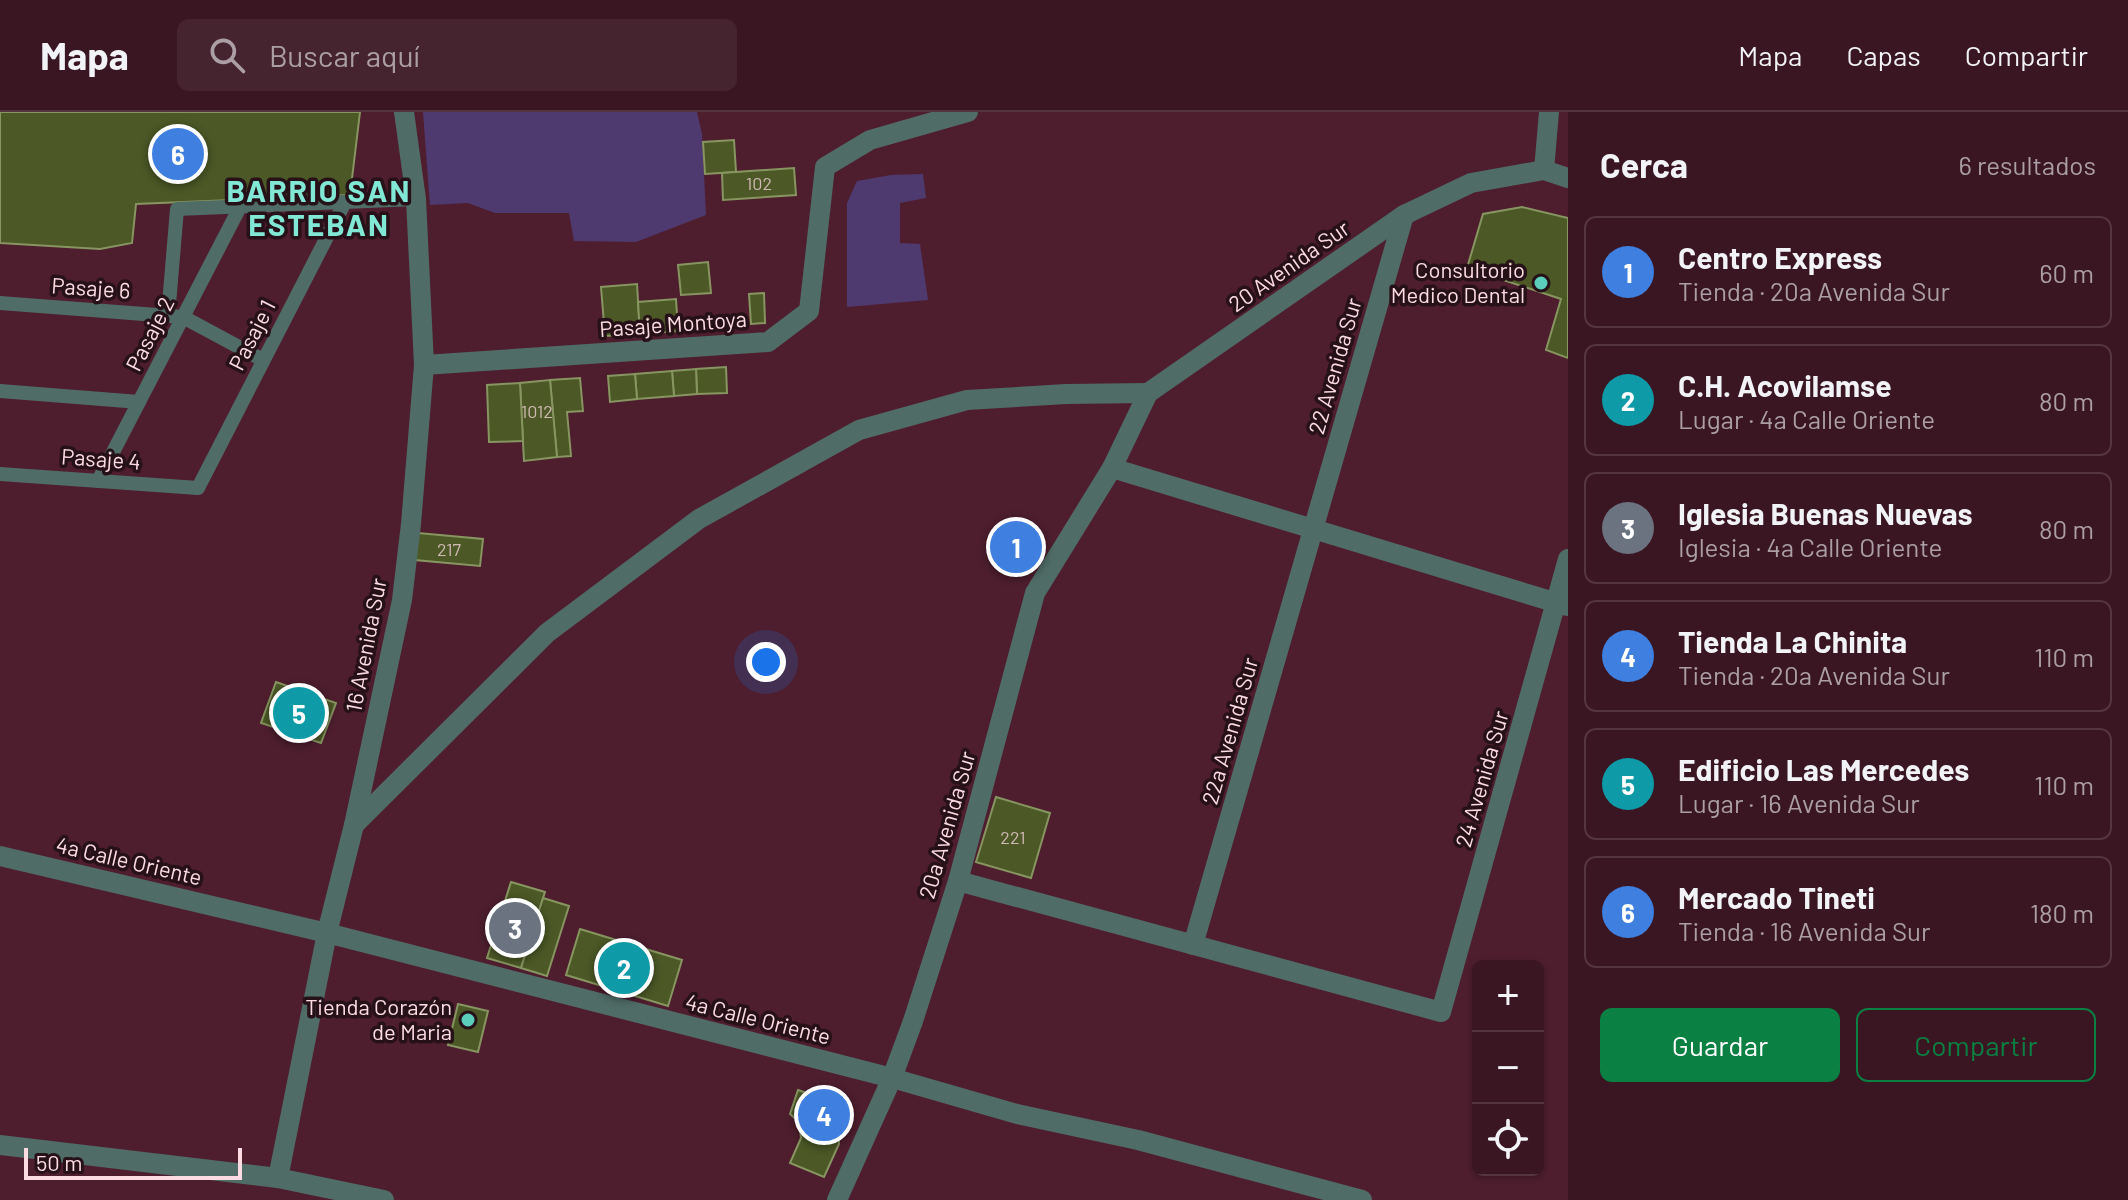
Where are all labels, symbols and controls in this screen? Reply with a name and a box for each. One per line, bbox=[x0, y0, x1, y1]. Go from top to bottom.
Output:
search box bbox=[177, 19, 737, 91]
text: Mapa bbox=[40, 32, 129, 78]
icon: search bbox=[205, 33, 249, 77]
text: Buscar aquí bbox=[269, 37, 420, 73]
text: Mapa bbox=[1738, 38, 1802, 72]
text: Capas bbox=[1846, 38, 1921, 72]
text: Compartir bbox=[1965, 38, 2088, 72]
pin: 6 bbox=[152, 124, 204, 184]
text: Cerca bbox=[1600, 144, 1688, 185]
text: 6 resultados bbox=[1958, 149, 2096, 180]
district label: BARRIO SAN ESTEBAN bbox=[227, 172, 411, 242]
house number: 102 bbox=[746, 172, 772, 194]
street label: 20 Avenida Sur bbox=[1223, 214, 1354, 316]
text: Centro Express bbox=[1678, 239, 1882, 275]
place label: Consultorio Medico Dental bbox=[1391, 256, 1525, 307]
text: 1 bbox=[1623, 257, 1633, 288]
text: 60 m bbox=[2039, 257, 2094, 288]
street label: Pasaje 6 bbox=[51, 271, 131, 303]
marker: Consultorio Medico Dental bbox=[1532, 274, 1550, 292]
text: Tienda · 20a Avenida Sur bbox=[1678, 275, 1950, 306]
street label: Pasaje 2 bbox=[120, 292, 179, 375]
street label: Pasaje 1 bbox=[222, 295, 280, 374]
street label: 22 Avenida Sur bbox=[1302, 295, 1366, 437]
street label: Pasaje Montoya bbox=[598, 305, 747, 341]
text: C.H. Acovilamse bbox=[1678, 367, 1892, 403]
text: 2 bbox=[1621, 385, 1635, 416]
text: 80 m bbox=[2039, 385, 2094, 416]
house number: 1012 bbox=[521, 400, 553, 422]
text: Lugar · 4a Calle Oriente bbox=[1678, 403, 1935, 434]
street label: Pasaje 4 bbox=[60, 442, 142, 474]
text: Iglesia Buenas Nuevas bbox=[1678, 495, 1973, 531]
text: 3 bbox=[1621, 513, 1635, 544]
text: 80 m bbox=[2039, 513, 2094, 544]
pin: 1 bbox=[990, 517, 1042, 577]
text: Iglesia · 4a Calle Oriente bbox=[1678, 531, 1942, 562]
house number: 217 bbox=[437, 538, 462, 560]
street label: 16 Avenida Sur bbox=[339, 576, 391, 714]
text: Tienda La Chinita bbox=[1678, 623, 1907, 659]
text: 4 bbox=[1620, 641, 1636, 672]
text: 110 m bbox=[2034, 641, 2094, 672]
your location bbox=[746, 642, 786, 682]
street label: 22a Avenida Sur bbox=[1196, 654, 1262, 807]
text: Tienda · 20a Avenida Sur bbox=[1678, 659, 1950, 690]
pin: 5 bbox=[273, 683, 325, 743]
street label: 24 Avenida Sur bbox=[1449, 708, 1513, 850]
street label: 20a Avenida Sur bbox=[913, 748, 980, 901]
text: Edificio Las Mercedes bbox=[1678, 751, 1969, 787]
text: 5 bbox=[1621, 769, 1635, 800]
text: 110 m bbox=[2034, 769, 2094, 800]
text: Lugar · 16 Avenida Sur bbox=[1678, 787, 1920, 818]
house number: 221 bbox=[1000, 826, 1026, 848]
street label: 4a Calle Oriente bbox=[54, 831, 205, 889]
text: Mercado Tineti bbox=[1678, 879, 1875, 915]
text: 6 bbox=[1621, 897, 1635, 928]
text: 180 m bbox=[2030, 897, 2094, 928]
pin: 3 bbox=[489, 898, 541, 958]
text: Tienda · 16 Avenida Sur bbox=[1678, 915, 1931, 946]
pin: 2 bbox=[598, 938, 650, 998]
map controls bbox=[1472, 960, 1544, 1176]
button: + bbox=[1472, 960, 1544, 1032]
street label: 4a Calle Oriente bbox=[683, 987, 834, 1049]
place label: Tienda Corazón de Maria bbox=[305, 993, 452, 1044]
button: Guardar bbox=[1600, 1008, 1840, 1082]
button: Compartir bbox=[1856, 1008, 2096, 1082]
marker: Tienda Corazón de Maria bbox=[459, 1011, 477, 1029]
button: − bbox=[1472, 1032, 1544, 1104]
pin: 4 bbox=[798, 1085, 850, 1145]
button: locate bbox=[1472, 1104, 1544, 1176]
scale bar bbox=[24, 1144, 242, 1180]
text: 50 m bbox=[36, 1149, 82, 1175]

